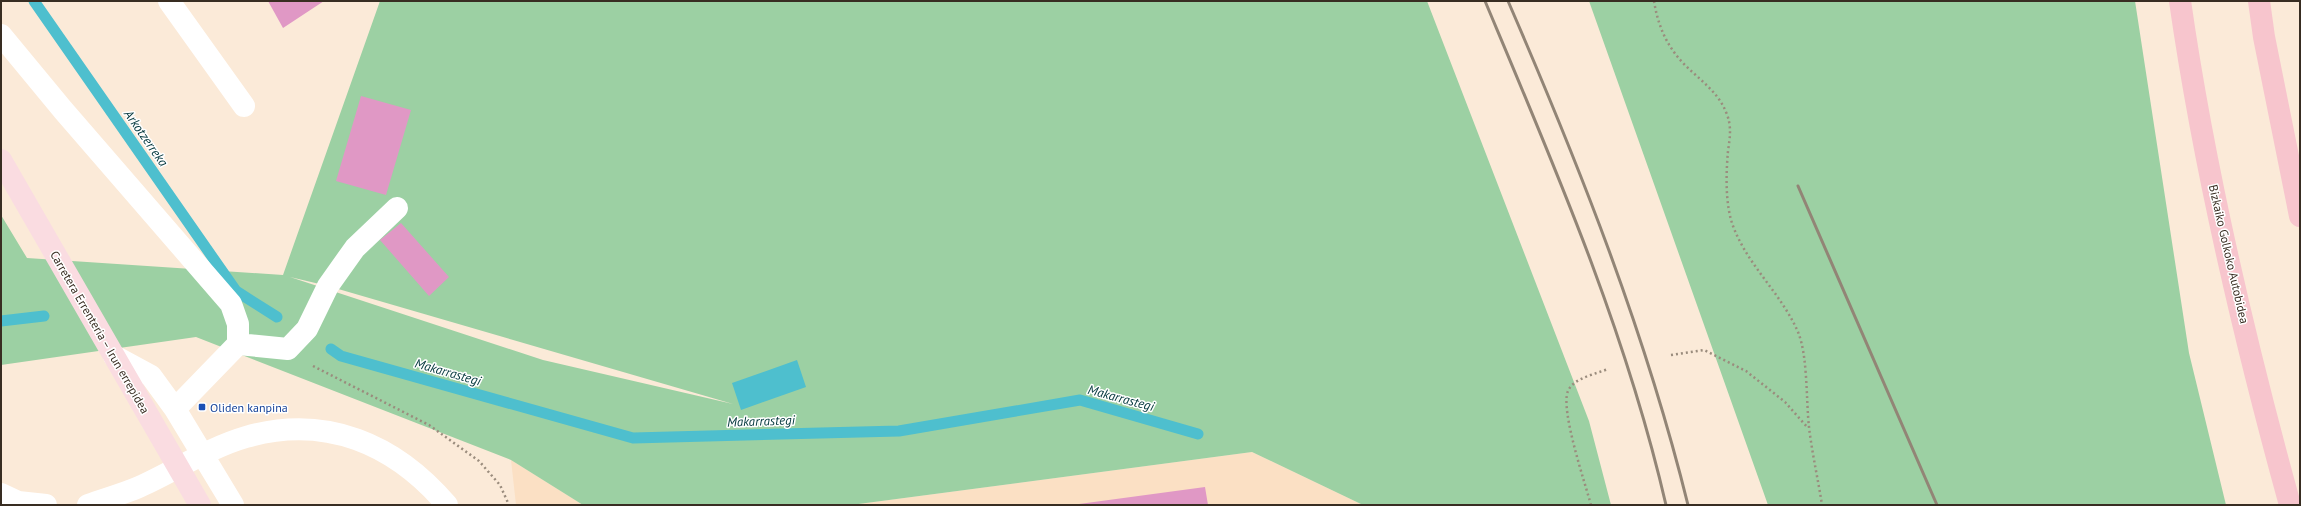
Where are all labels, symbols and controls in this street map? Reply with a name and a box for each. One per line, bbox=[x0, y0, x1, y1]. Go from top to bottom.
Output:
water label: Arkotzerreka bbox=[120, 106, 172, 170]
street label: Bizkaiko Golkoko Autobidea bbox=[2206, 183, 2252, 325]
street label: Carretera Errenteria – Irun errepidea bbox=[47, 248, 153, 416]
water label: Makarrastegi bbox=[413, 354, 484, 390]
water label: Makarrastegi bbox=[1086, 381, 1157, 415]
place label: Oliden kanpina bbox=[210, 400, 288, 415]
marker: Oliden kanpina bbox=[197, 402, 207, 412]
water label: Makarrastegi bbox=[727, 411, 796, 431]

